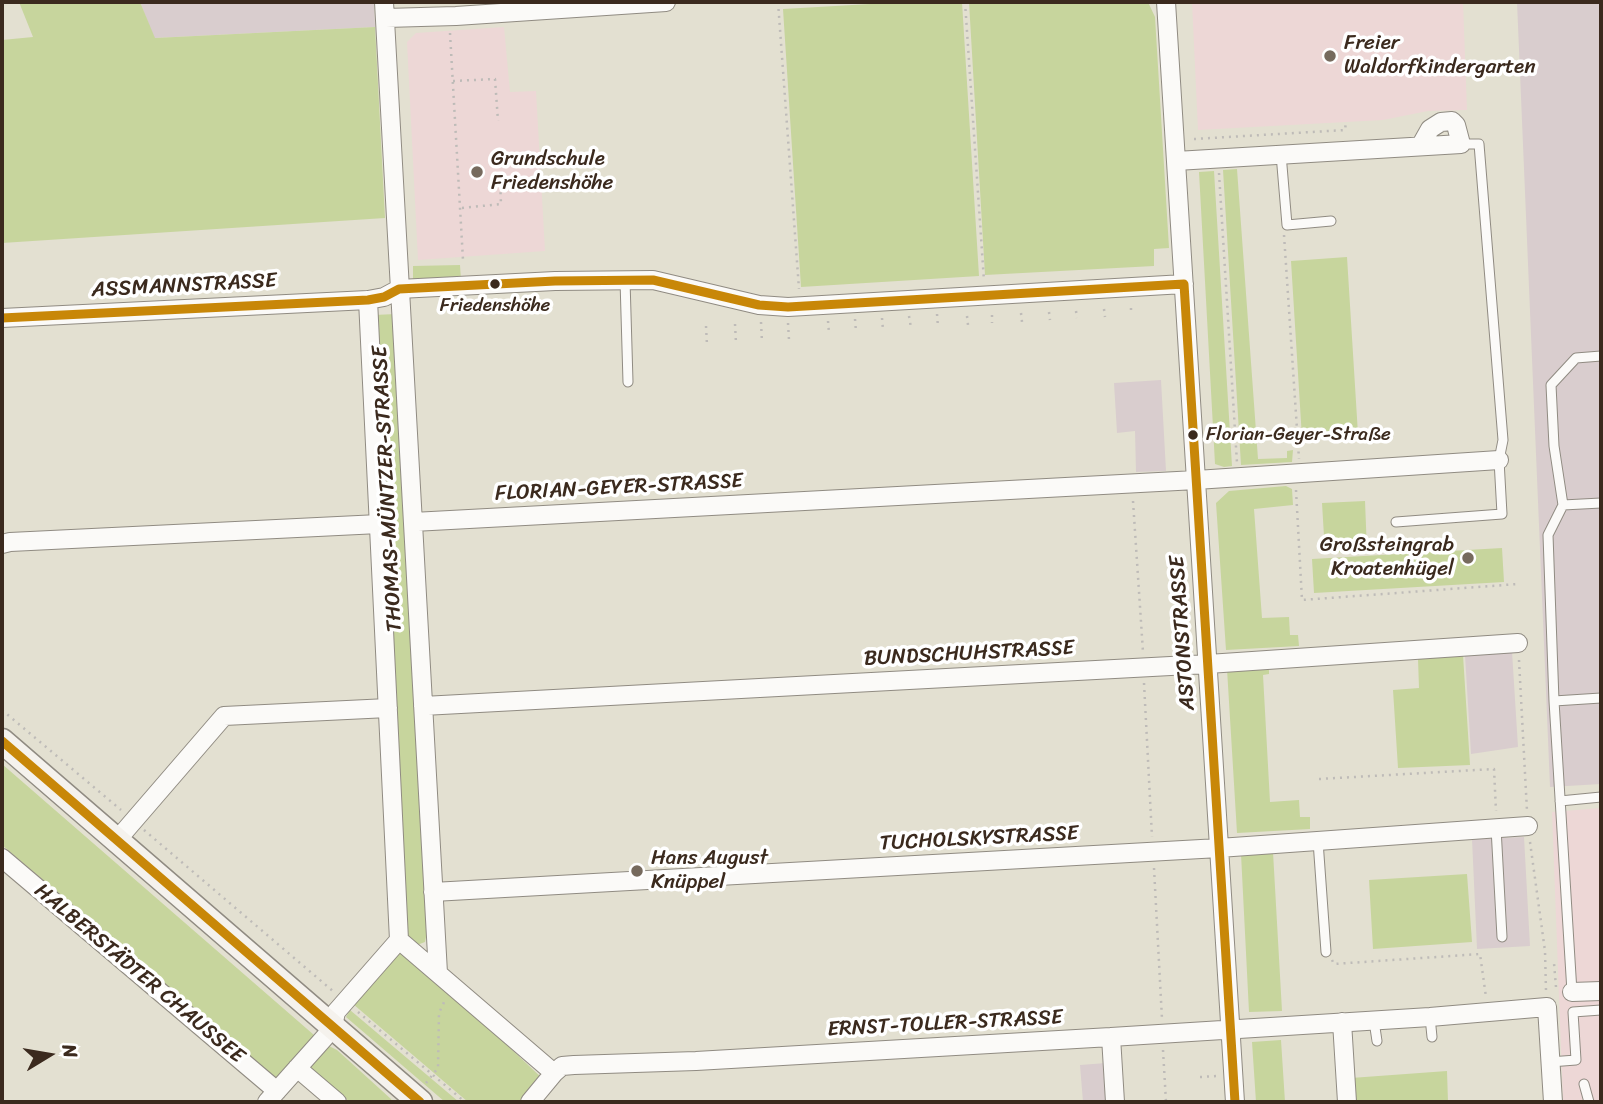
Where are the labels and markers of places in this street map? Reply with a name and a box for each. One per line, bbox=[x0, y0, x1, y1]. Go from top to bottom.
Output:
place label: Freier Waldorfkindergarten bbox=[1344, 31, 1536, 81]
marker: Freier Waldorfkindergarten bbox=[1322, 48, 1338, 64]
place label: Grundschule Friedenshöhe bbox=[491, 147, 613, 197]
marker: Grundschule Friedenshöhe bbox=[469, 164, 485, 180]
marker: Friedenshöhe bbox=[488, 277, 502, 291]
place label: Friedenshöhe bbox=[440, 295, 550, 317]
place label: Florian-Geyer-Straße bbox=[1206, 424, 1391, 446]
marker: Florian-Geyer-Straße bbox=[1186, 428, 1200, 442]
place label: Großsteingrab Kroatenhügel bbox=[1320, 533, 1454, 583]
marker: Großsteingrab Kroatenhügel bbox=[1460, 550, 1476, 566]
place label: Hans August Knüppel bbox=[651, 846, 768, 896]
marker: Hans August Knüppel bbox=[629, 863, 645, 879]

